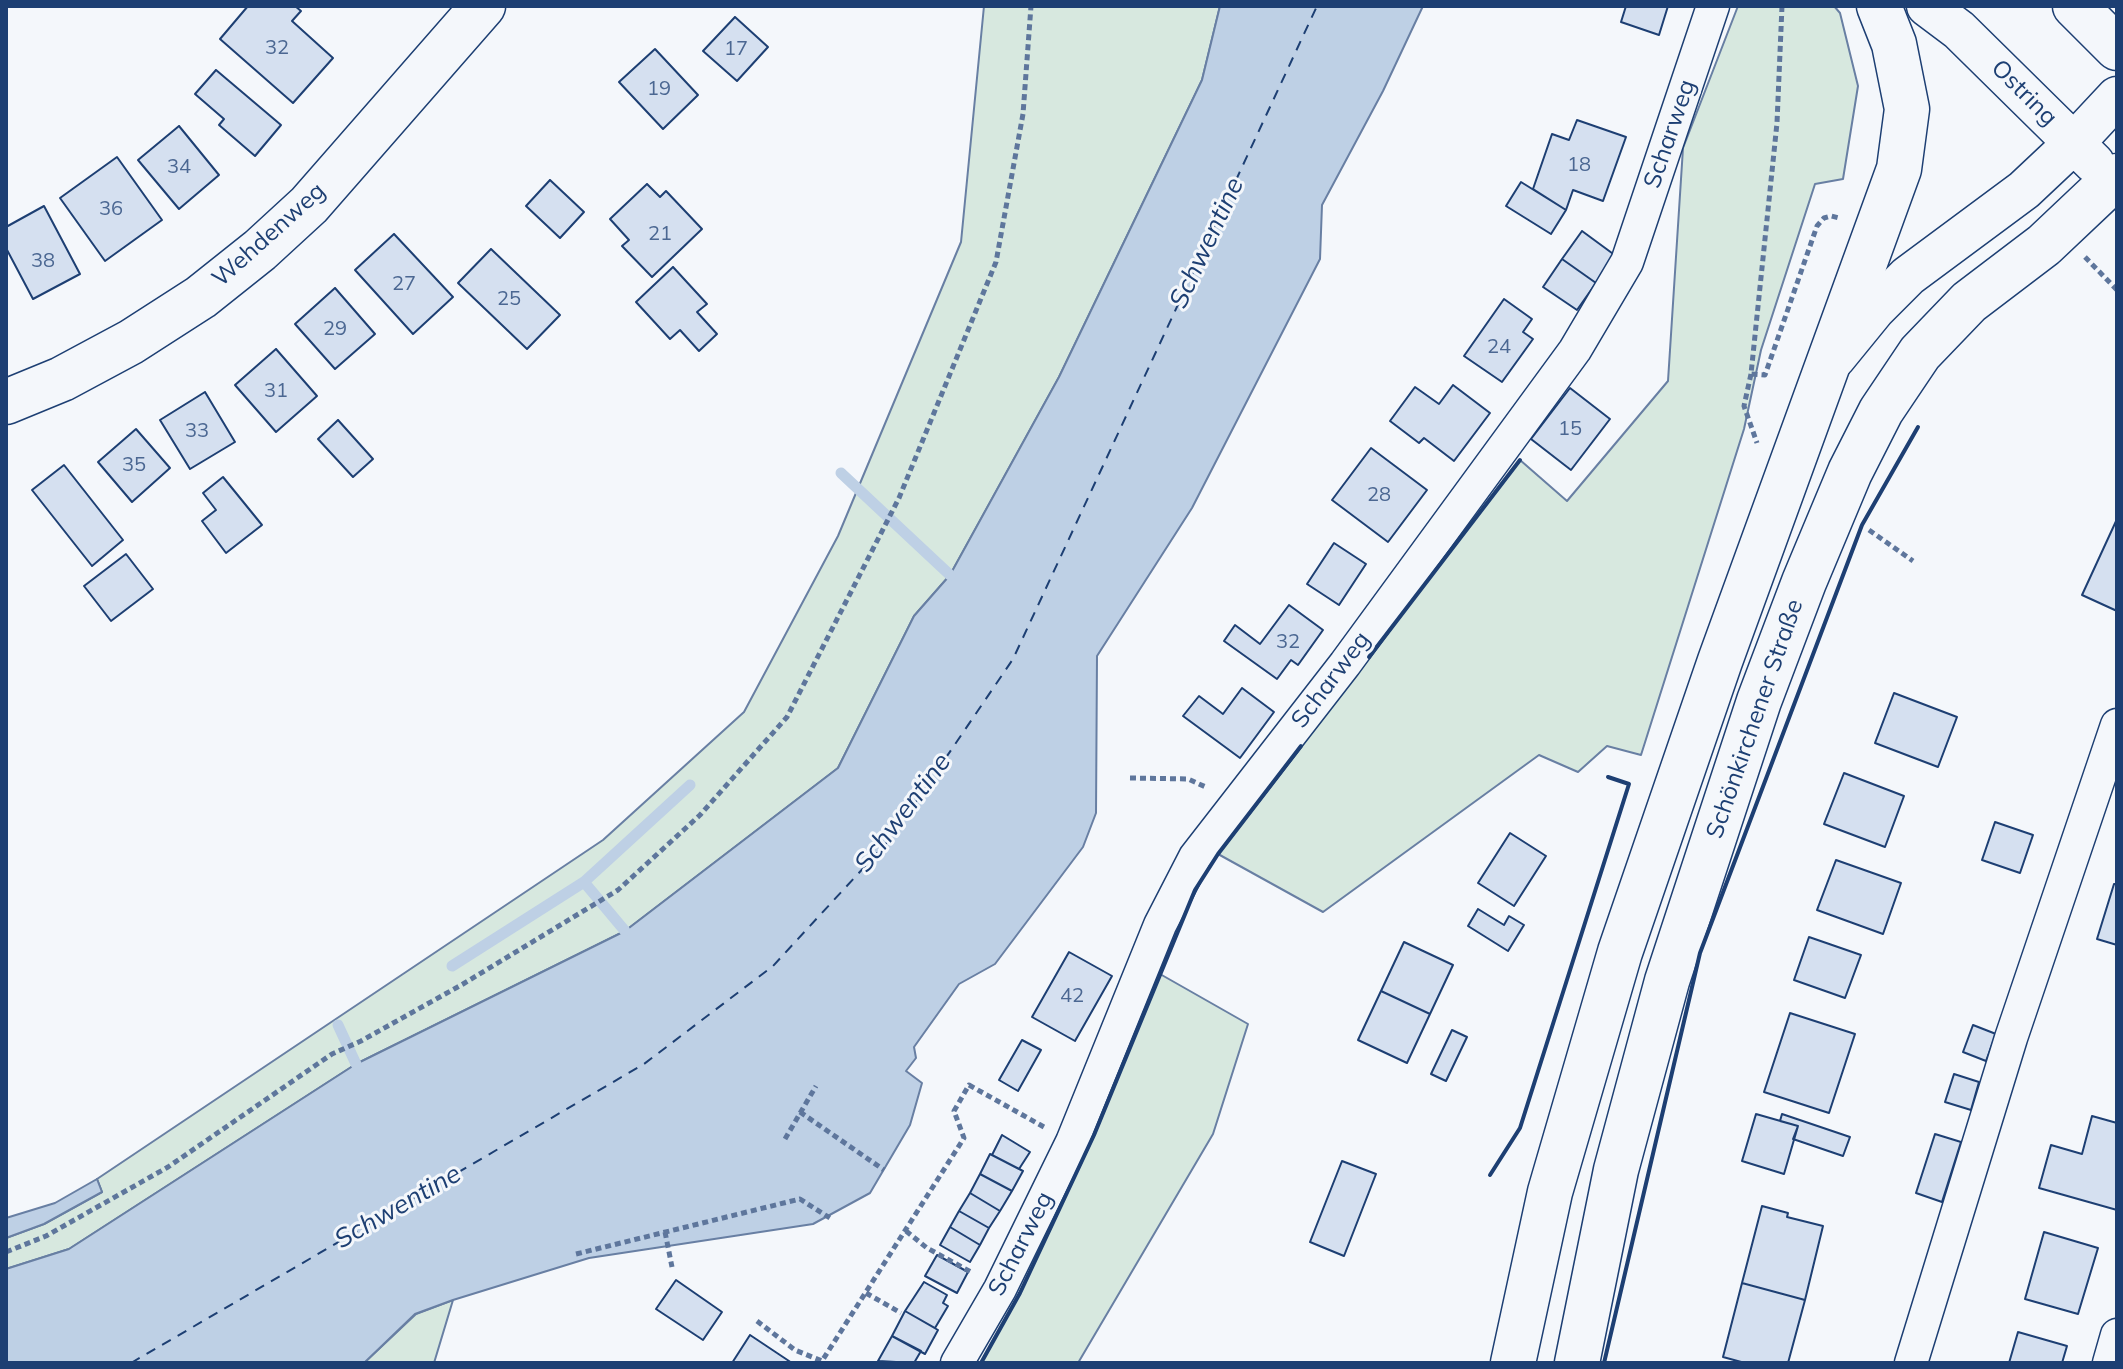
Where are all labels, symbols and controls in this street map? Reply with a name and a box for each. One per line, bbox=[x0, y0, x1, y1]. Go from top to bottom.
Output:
house number: 32 bbox=[265, 36, 289, 60]
house number: 17 bbox=[724, 37, 748, 61]
street label: Ostring bbox=[1985, 54, 2063, 132]
street label: Scharweg bbox=[1638, 76, 1702, 192]
house number: 19 bbox=[647, 77, 671, 101]
house number: 18 bbox=[1567, 153, 1591, 177]
house number: 34 bbox=[167, 155, 191, 179]
water label: Schwentine bbox=[1163, 173, 1251, 313]
street label: Wehdenweg bbox=[207, 177, 331, 293]
house number: 36 bbox=[99, 197, 123, 221]
house number: 21 bbox=[648, 222, 672, 246]
house number: 38 bbox=[31, 249, 55, 273]
house number: 27 bbox=[392, 272, 416, 296]
house number: 25 bbox=[497, 287, 521, 311]
house number: 29 bbox=[323, 317, 347, 341]
house number: 24 bbox=[1487, 335, 1511, 359]
house number: 31 bbox=[264, 379, 288, 403]
house number: 15 bbox=[1558, 417, 1582, 441]
house number: 33 bbox=[185, 419, 209, 443]
house number: 35 bbox=[122, 453, 146, 477]
house number: 28 bbox=[1367, 483, 1391, 507]
street label: Schönkirchener Straße bbox=[1701, 596, 1809, 842]
street label: Scharweg bbox=[1286, 626, 1376, 734]
house number: 32 bbox=[1276, 630, 1300, 654]
water label: Schwentine bbox=[848, 747, 958, 879]
house number: 42 bbox=[1060, 984, 1084, 1008]
water label: Schwentine bbox=[329, 1158, 467, 1256]
street label: Scharweg bbox=[983, 1187, 1059, 1301]

